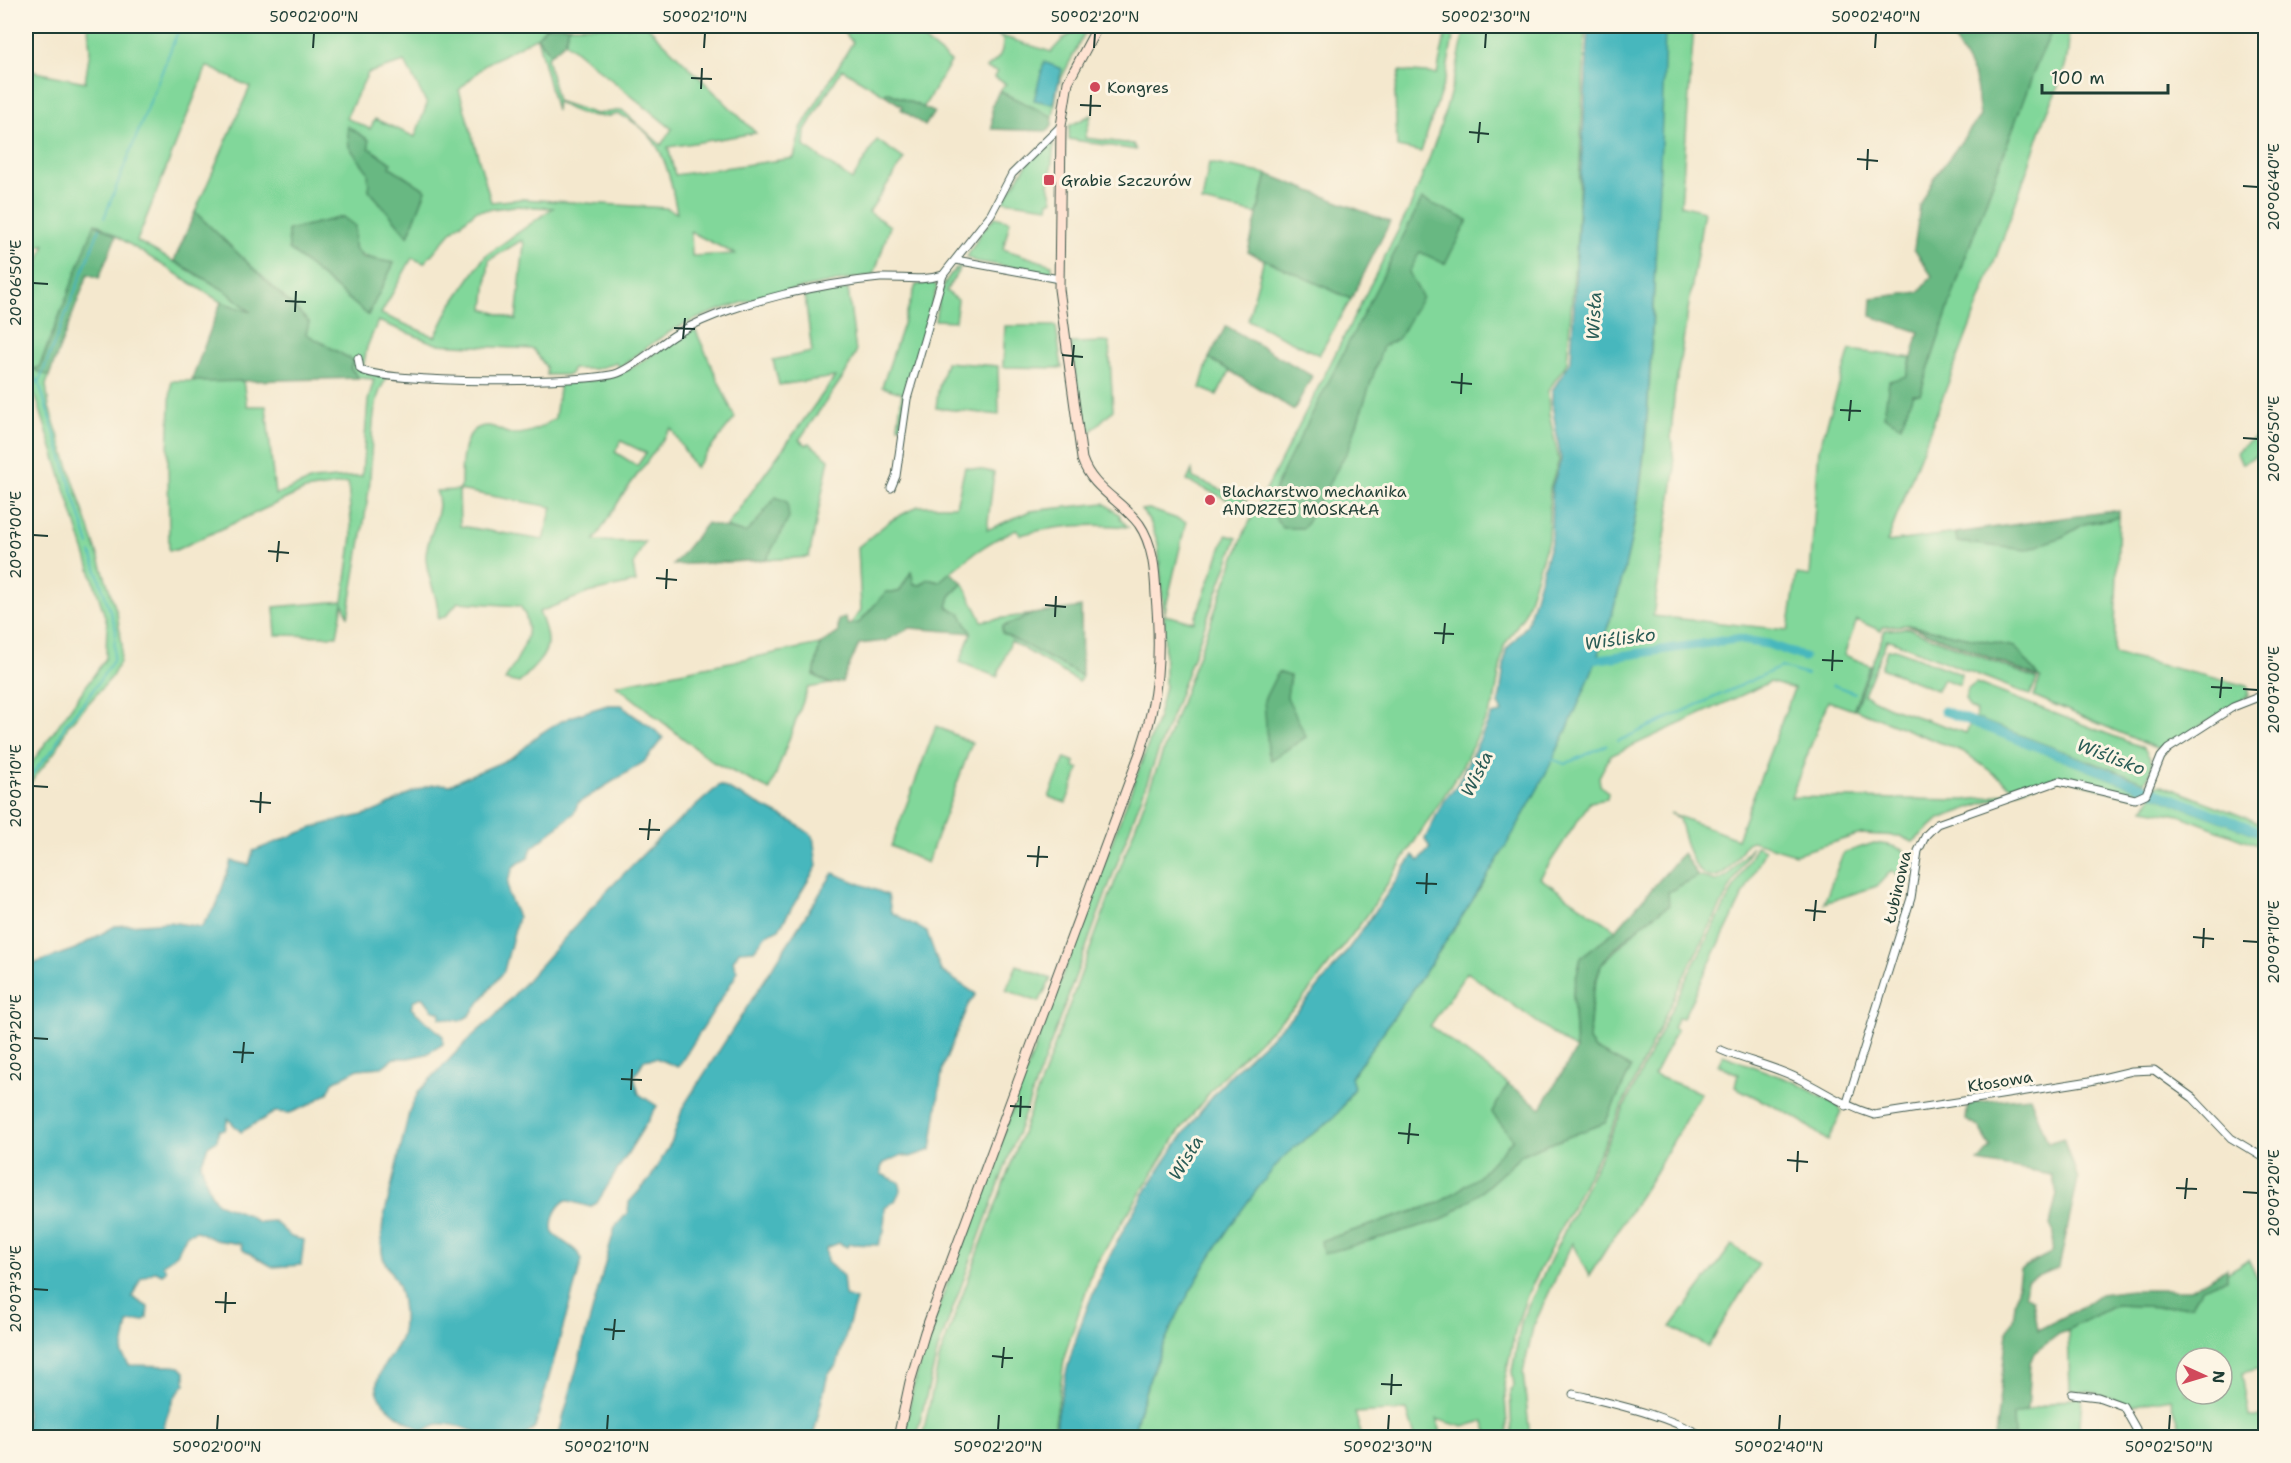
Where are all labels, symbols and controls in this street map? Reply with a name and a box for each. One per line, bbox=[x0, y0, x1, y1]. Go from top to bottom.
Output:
text: 50°02'00"N bbox=[269, 7, 359, 27]
text: 50°02'10"N bbox=[663, 7, 747, 27]
text: 50°02'20"N bbox=[1051, 7, 1139, 27]
text: 50°02'30"N bbox=[1442, 7, 1530, 27]
text: 50°02'40"N bbox=[1832, 7, 1920, 27]
scale bar bbox=[2042, 57, 2168, 95]
text: 100 m bbox=[2051, 66, 2105, 90]
place label: Kongres bbox=[1107, 77, 1169, 98]
marker: Kongres bbox=[1088, 80, 1102, 94]
text: 20°06'40"E bbox=[2264, 143, 2284, 231]
place label: Grabie Szczurów bbox=[1061, 170, 1192, 191]
marker: Grabie Szczurów bbox=[1042, 173, 1056, 187]
text: 20°06'50"E bbox=[6, 240, 26, 326]
water label: Wisła bbox=[1581, 291, 1607, 341]
text: 20°06'50"E bbox=[2264, 396, 2284, 482]
place label: Blacharstwo mechanika ANDRZEJ MOSKAŁA bbox=[1222, 481, 1407, 520]
text: 20°07'00"E bbox=[6, 491, 26, 579]
marker: Blacharstwo mechanika ANDRZEJ MOSKAŁA bbox=[1203, 493, 1217, 507]
water label: Wiślisko bbox=[1583, 622, 1657, 656]
text: 20°07'00"E bbox=[2264, 646, 2284, 734]
water label: Wiślisko bbox=[2073, 733, 2149, 781]
text: 20°07'10"E bbox=[6, 744, 26, 828]
water label: Wisła bbox=[1455, 747, 1499, 801]
street label: Łubinowa bbox=[1879, 849, 1916, 926]
text: 20°07'10"E bbox=[2264, 900, 2284, 984]
text: 20°07'20"E bbox=[6, 994, 26, 1082]
street label: Kłosowa bbox=[1966, 1066, 2034, 1097]
water label: Wisła bbox=[1163, 1131, 1209, 1185]
text: 20°07'20"E bbox=[2264, 1149, 2284, 1237]
text: 20°07'30"E bbox=[6, 1245, 26, 1333]
north arrow bbox=[2174, 1346, 2234, 1406]
text: N bbox=[2208, 1370, 2229, 1384]
text: 50°02'00"N bbox=[172, 1437, 262, 1457]
text: 50°02'10"N bbox=[565, 1437, 649, 1457]
text: 50°02'20"N bbox=[954, 1437, 1042, 1457]
text: 50°02'30"N bbox=[1344, 1437, 1432, 1457]
text: 50°02'40"N bbox=[1735, 1437, 1823, 1457]
text: 50°02'50"N bbox=[2125, 1437, 2213, 1457]

